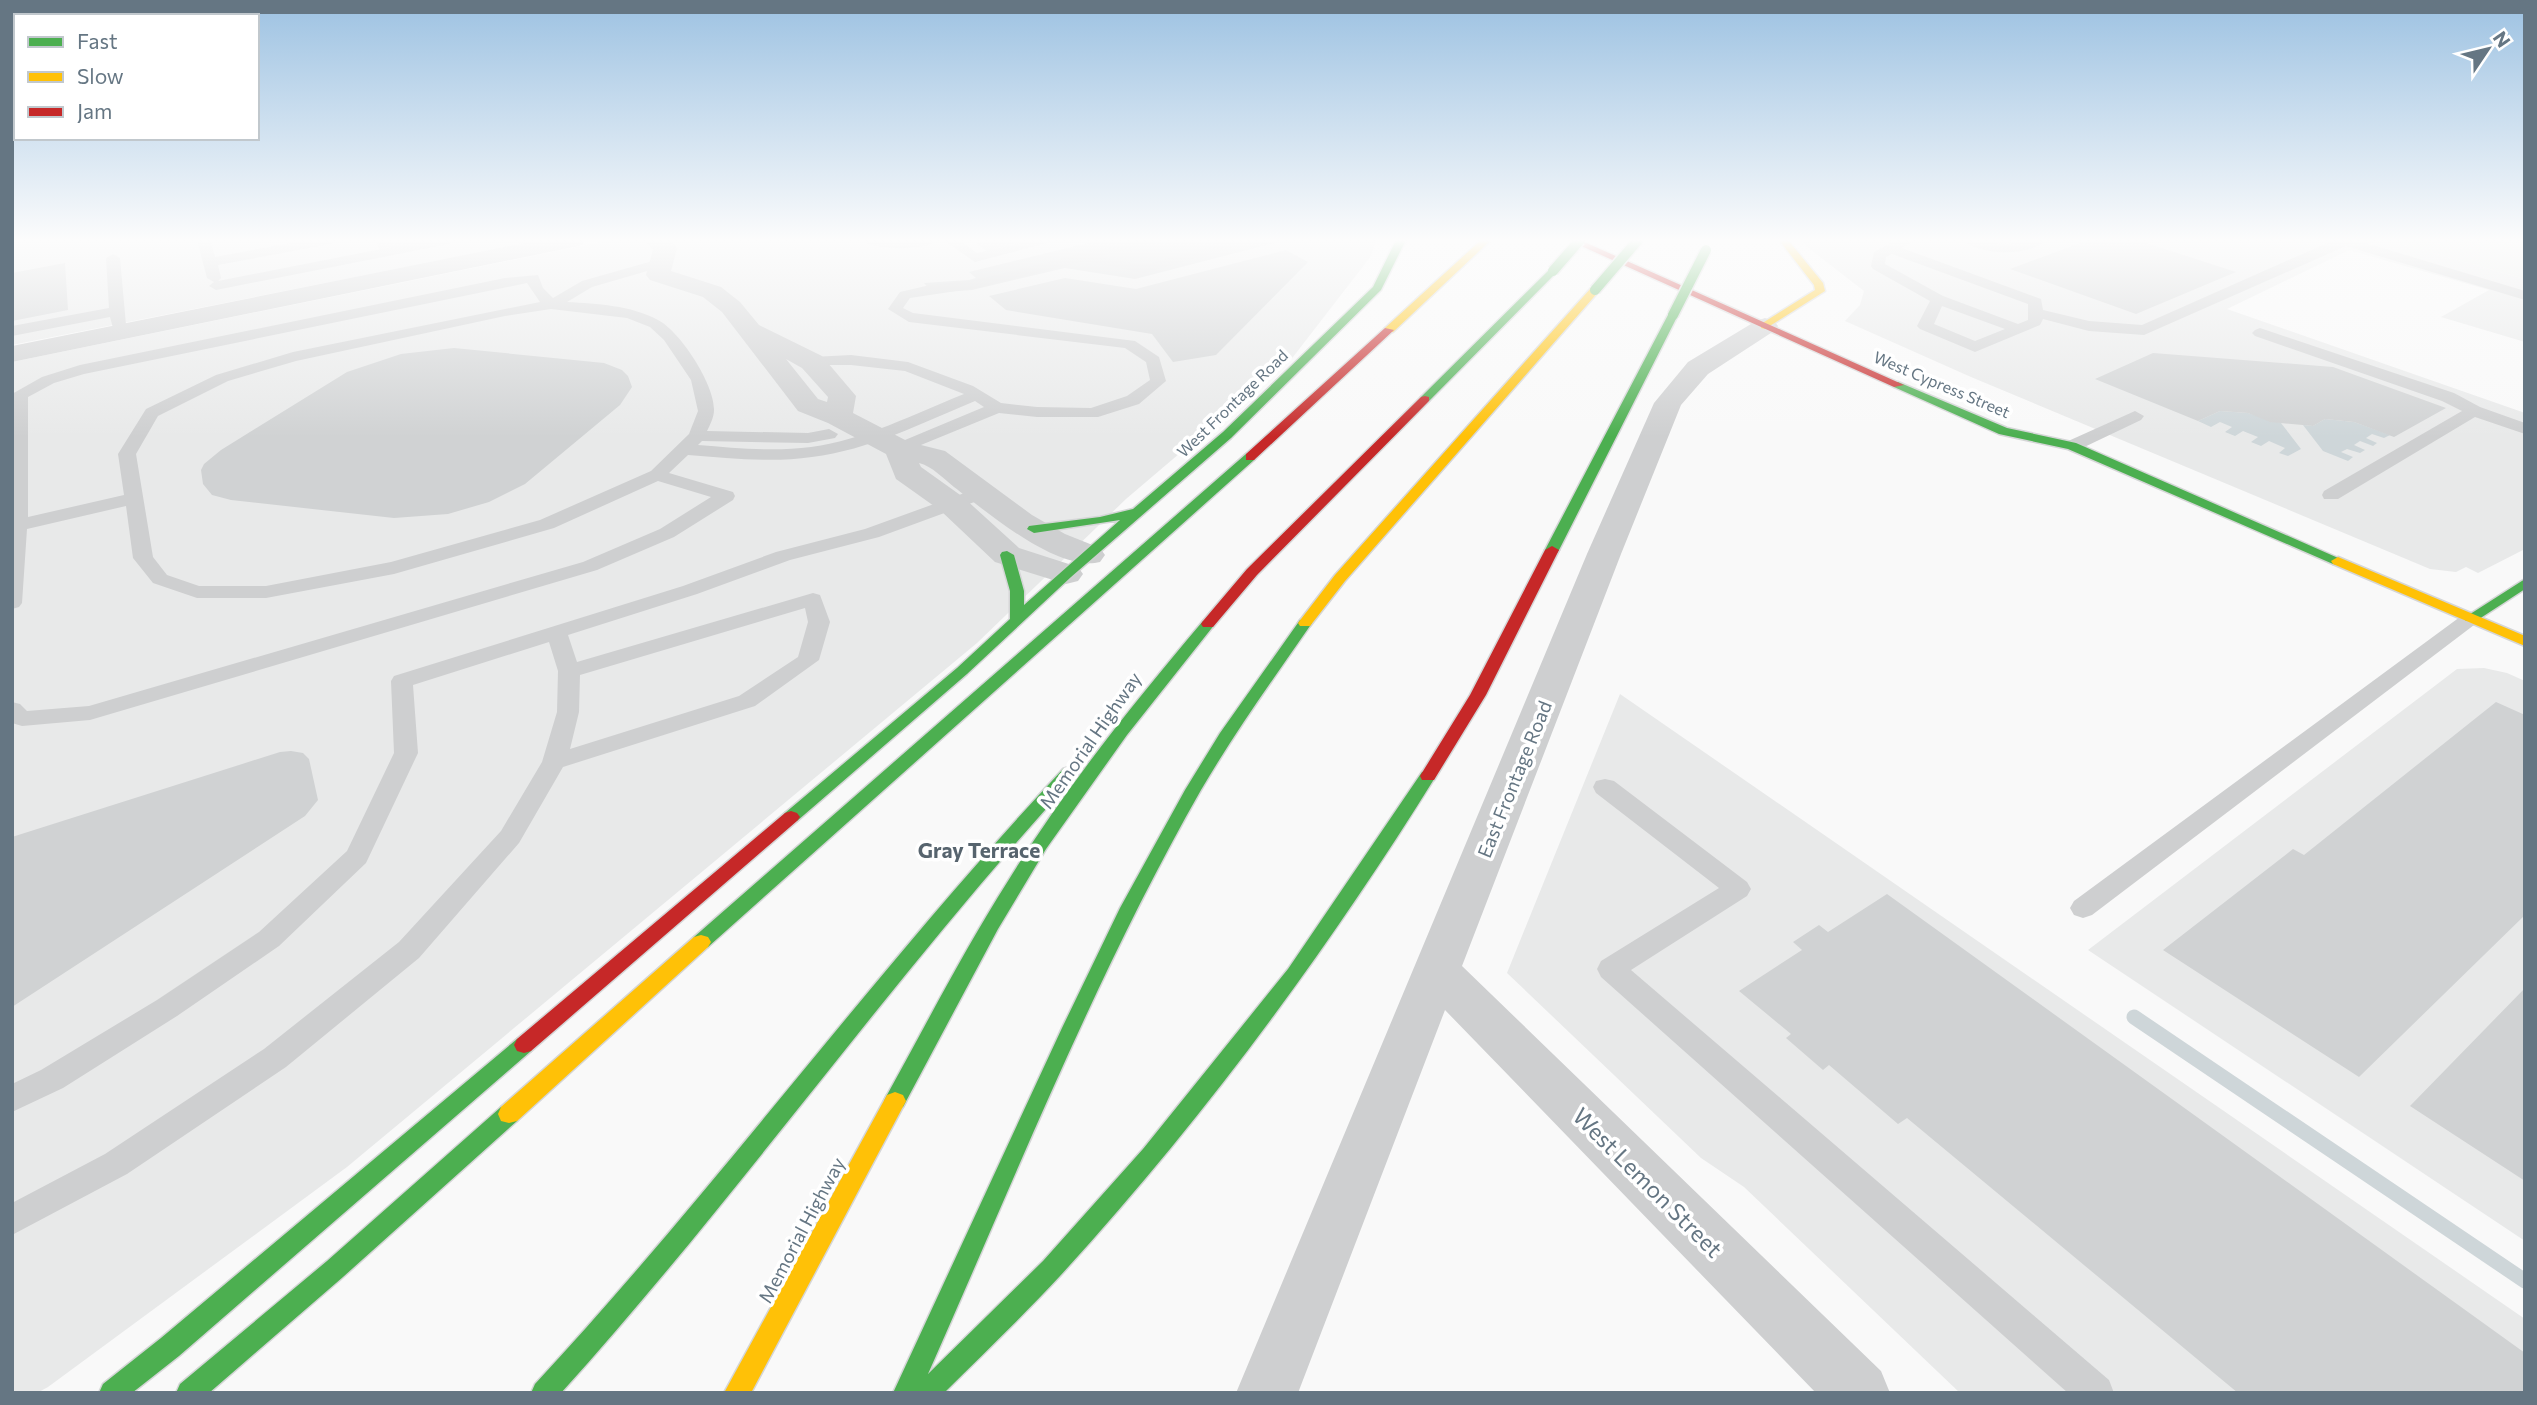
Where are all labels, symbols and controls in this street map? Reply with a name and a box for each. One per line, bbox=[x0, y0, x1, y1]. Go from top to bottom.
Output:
legend bbox=[14, 14, 259, 140]
north arrow bbox=[2453, 14, 2523, 84]
text: N bbox=[2489, 27, 2516, 51]
text: Fast bbox=[77, 28, 118, 53]
text: Slow bbox=[77, 63, 124, 88]
text: Jam bbox=[77, 98, 112, 123]
street label: West Frontage Road bbox=[1173, 345, 1291, 461]
street label: West Cypress Street bbox=[1871, 347, 2013, 421]
street label: Memorial Highway bbox=[1034, 667, 1146, 813]
street label: East Frontage Road bbox=[1472, 697, 1556, 861]
district label: Gray Terrace bbox=[918, 837, 1040, 862]
street label: West Lemon Street bbox=[1567, 1101, 1729, 1263]
street label: Memorial Highway bbox=[753, 1153, 849, 1307]

